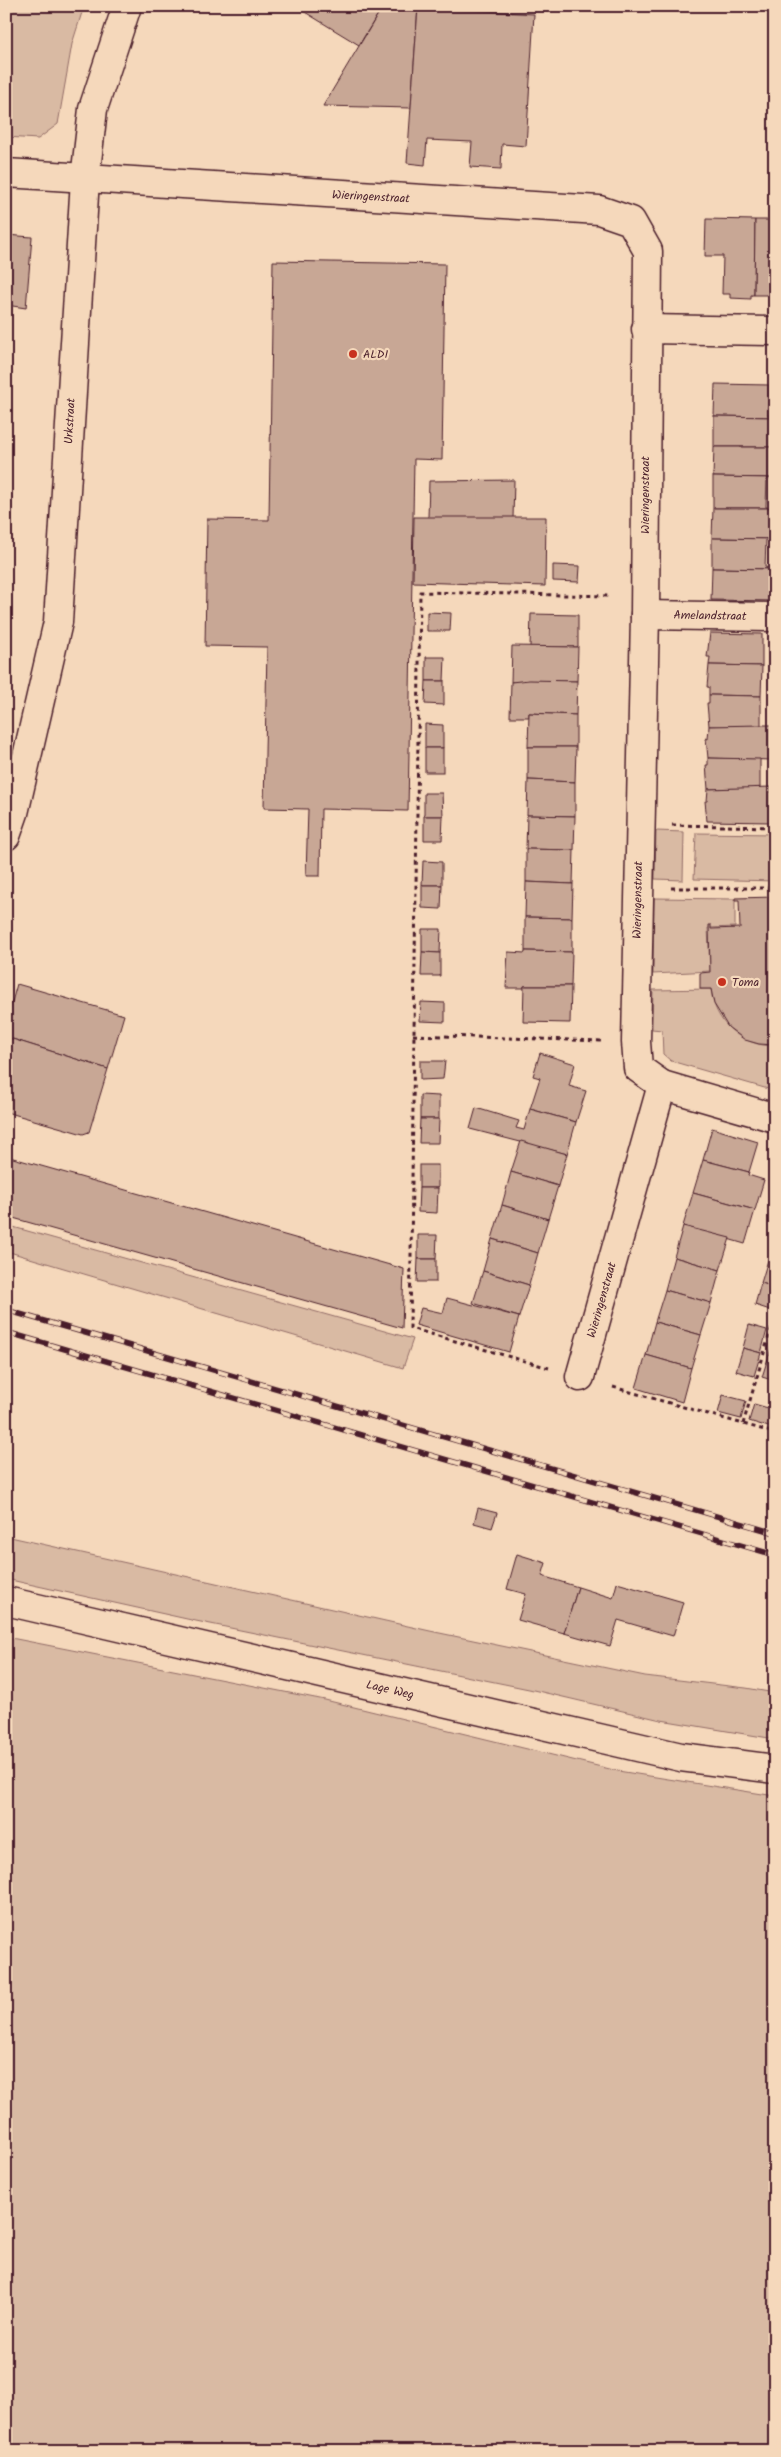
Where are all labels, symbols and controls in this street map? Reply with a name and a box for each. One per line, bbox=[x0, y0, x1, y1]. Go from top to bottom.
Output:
street label: Wieringenstraat bbox=[332, 185, 411, 209]
place label: ALDI bbox=[363, 345, 389, 364]
marker: ALDI bbox=[347, 348, 359, 360]
street label: Urkstraat bbox=[59, 397, 81, 445]
street label: Wieringenstraat bbox=[636, 456, 655, 534]
street label: Amelandstraat bbox=[673, 606, 747, 626]
street label: Wieringenstraat bbox=[628, 860, 648, 939]
place label: Toma bbox=[732, 973, 759, 992]
marker: Toma bbox=[716, 976, 728, 988]
street label: Wieringenstraat bbox=[582, 1260, 622, 1340]
street label: Lage Weg bbox=[364, 1675, 416, 1705]

